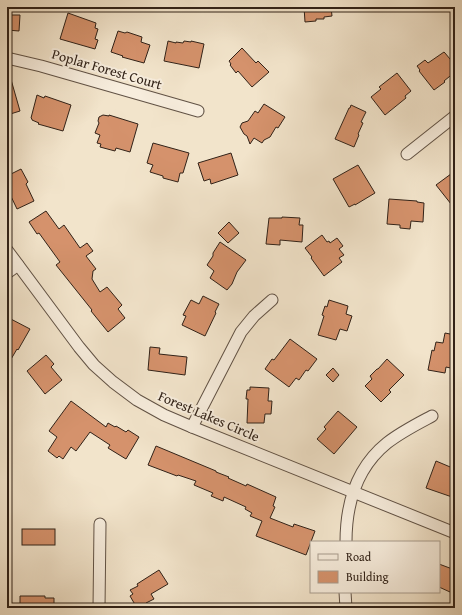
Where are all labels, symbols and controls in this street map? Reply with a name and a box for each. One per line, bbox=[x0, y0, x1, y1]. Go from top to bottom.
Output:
street label: Poplar Forest Court bbox=[50, 44, 164, 94]
street label: Forest Lakes Circle bbox=[155, 386, 263, 447]
legend bbox=[310, 541, 440, 593]
text: Road bbox=[346, 548, 372, 565]
text: Building bbox=[346, 568, 389, 585]

